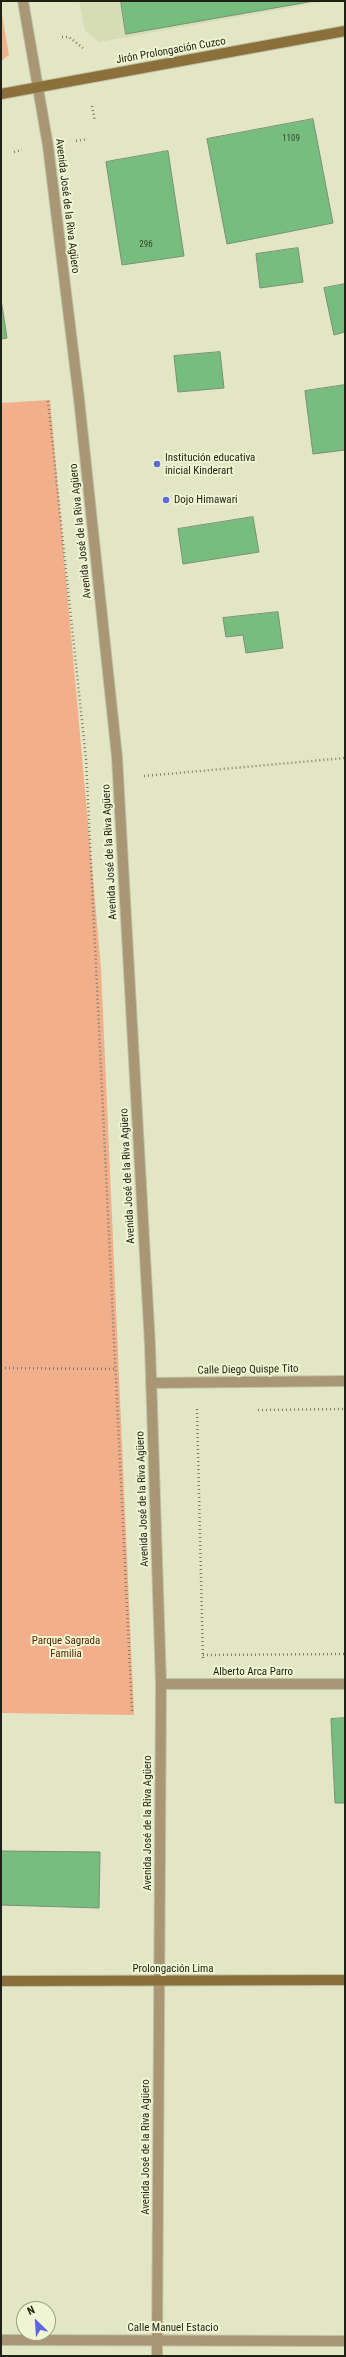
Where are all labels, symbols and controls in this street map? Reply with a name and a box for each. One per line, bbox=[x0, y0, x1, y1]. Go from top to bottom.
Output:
street label: Jirón Prolongación Cuzco bbox=[115, 35, 227, 67]
house number: 1109 bbox=[282, 134, 300, 144]
street label: Avenida José de la Riva Agüero bbox=[52, 138, 82, 274]
house number: 296 bbox=[139, 240, 153, 250]
place label: Institución educativa inicial Kinderart bbox=[165, 451, 255, 477]
marker: Institución educativa inicial Kinderart bbox=[152, 459, 162, 469]
street label: Avenida José de la Riva Agüero bbox=[67, 463, 95, 599]
place label: Dojo Himawari bbox=[174, 493, 238, 507]
marker: Dojo Himawari bbox=[161, 495, 171, 505]
street label: Avenida José de la Riva Agüero bbox=[100, 784, 120, 920]
street label: Avenida José de la Riva Agüero bbox=[118, 1108, 138, 1244]
street label: Calle Diego Quispe Tito bbox=[197, 1363, 299, 1377]
street label: Avenida José de la Riva Agüero bbox=[134, 1431, 152, 1567]
park label: Parque Sagrada Familia bbox=[32, 1634, 100, 1660]
street label: Alberto Arca Parro bbox=[213, 1665, 293, 1679]
street label: Avenida José de la Riva Agüero bbox=[141, 1755, 155, 1891]
street label: Prolongación Lima bbox=[132, 1962, 214, 1976]
street label: Avenida José de la Riva Agüero bbox=[139, 2079, 153, 2215]
north arrow bbox=[16, 2301, 56, 2341]
text: N bbox=[25, 2303, 37, 2318]
street label: Calle Manuel Estacio bbox=[128, 2321, 218, 2335]

